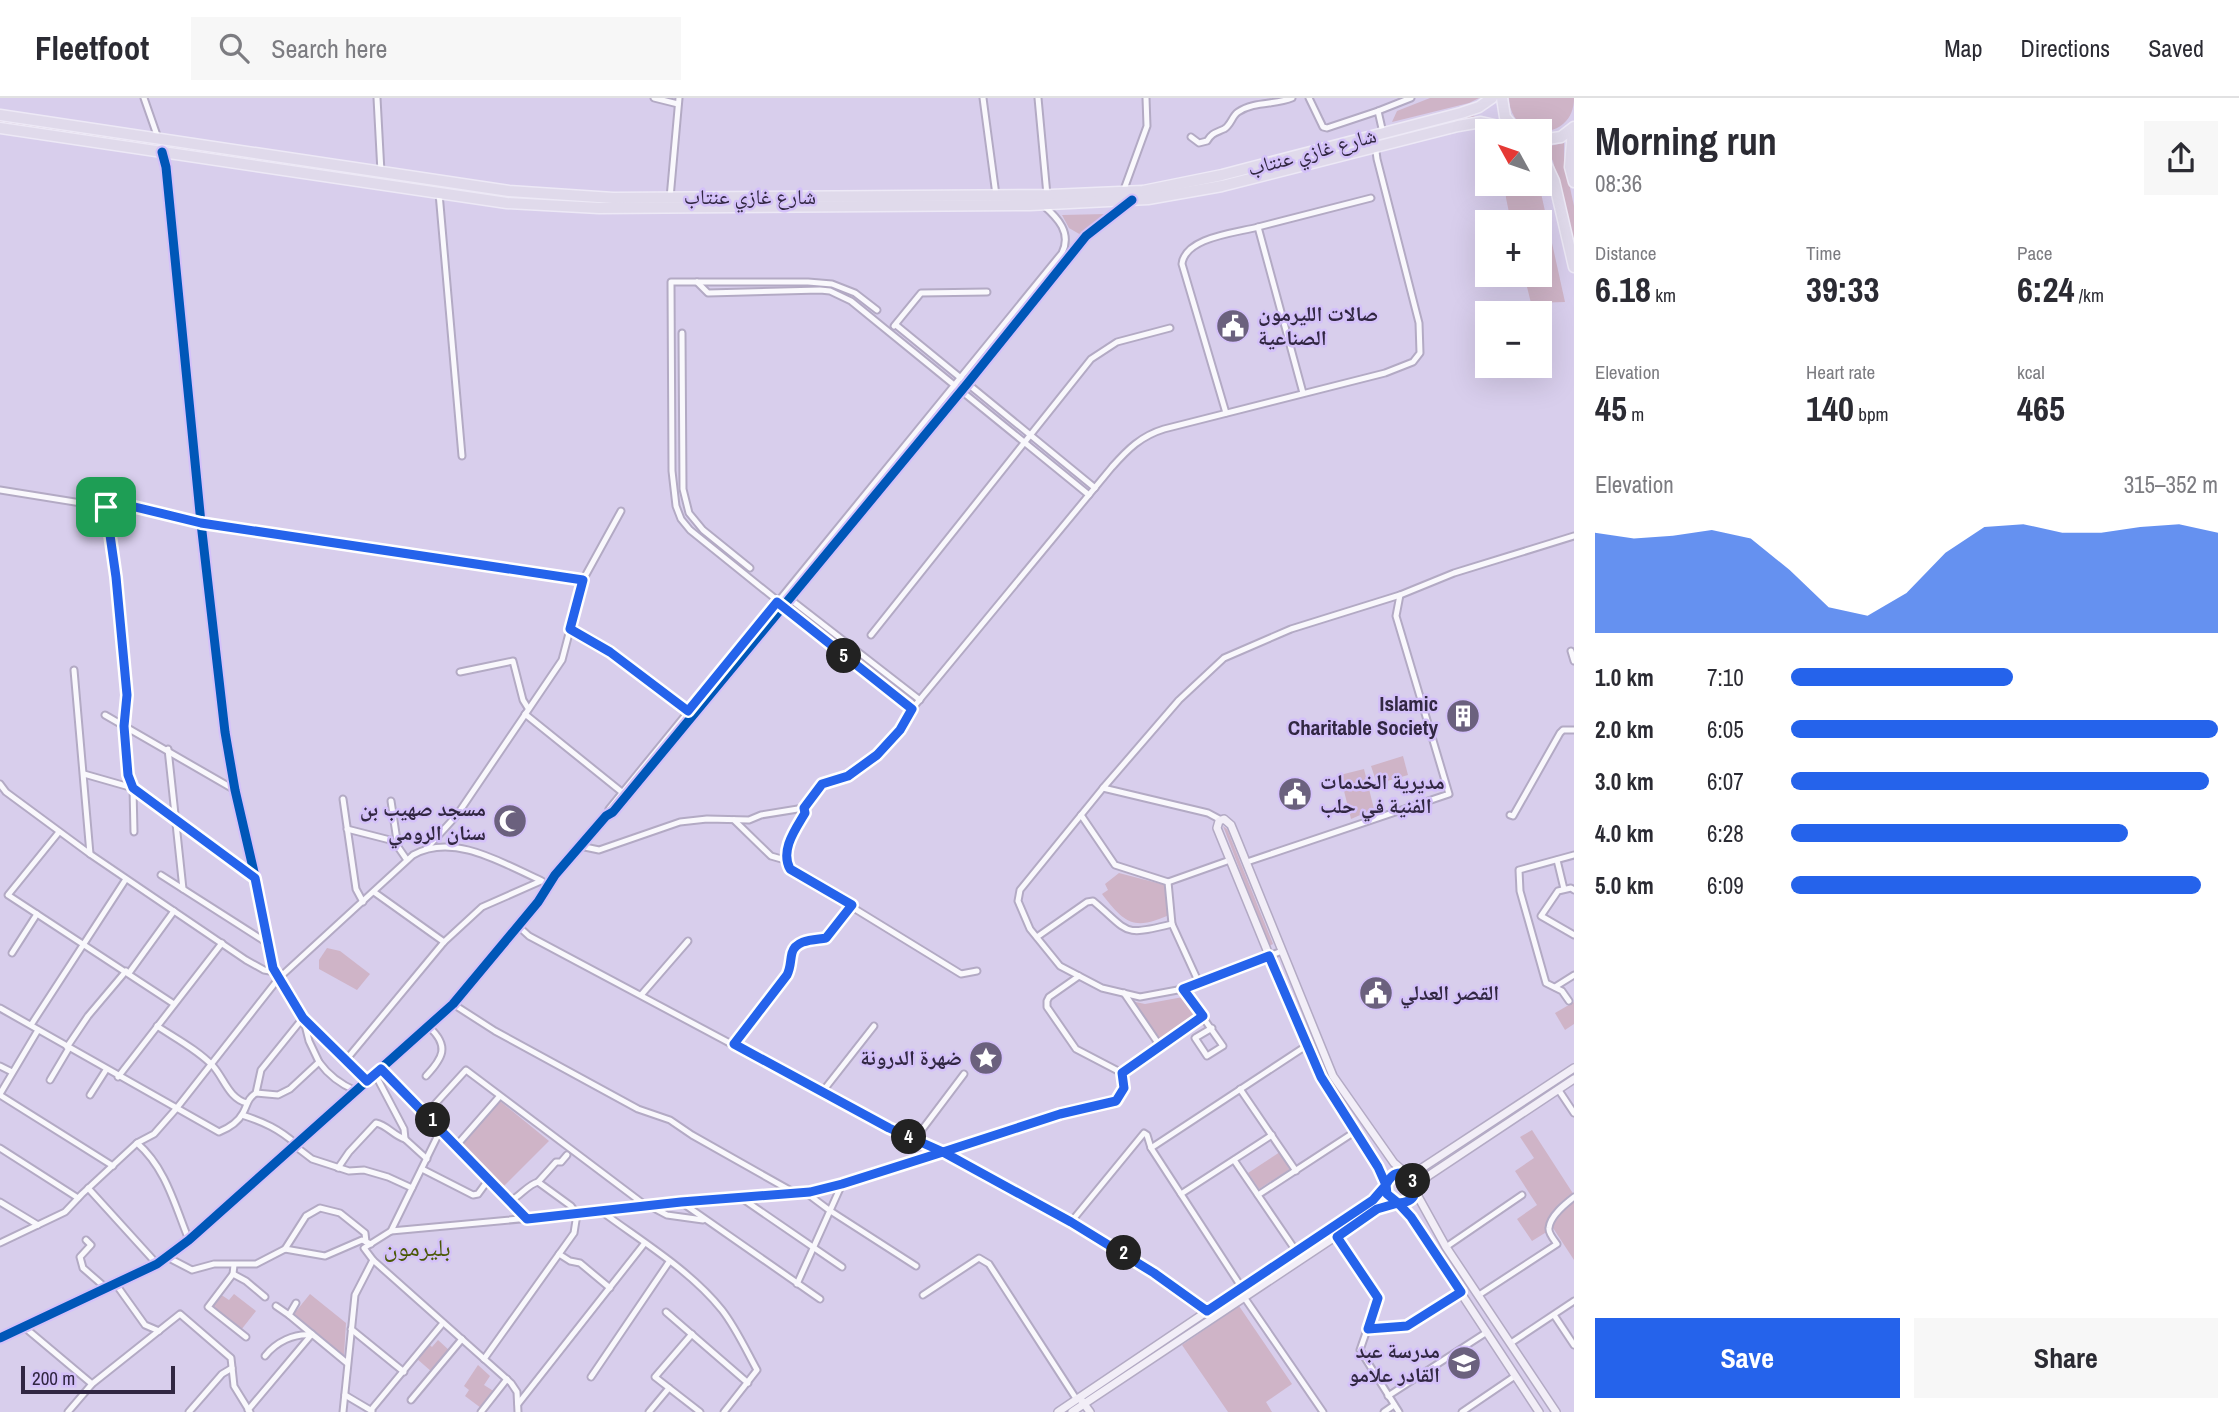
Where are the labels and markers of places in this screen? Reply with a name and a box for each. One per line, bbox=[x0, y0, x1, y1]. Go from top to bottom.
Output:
place label: صالات الليرمون الصناعية bbox=[1258, 299, 1378, 352]
public building icon: صالات الليرمون الصناعية bbox=[1214, 307, 1252, 345]
pin bbox=[76, 477, 136, 537]
pin: 5 bbox=[826, 638, 862, 674]
place label: Islamic Charitable Society bbox=[1288, 689, 1438, 742]
building icon: Islamic Charitable Society bbox=[1444, 697, 1482, 735]
place label: مديرية الخدمات الفنية في حلب bbox=[1320, 767, 1445, 822]
public building icon: مديرية الخدمات الفنية في حلب bbox=[1276, 775, 1314, 813]
place label: مسجد صهيب بن سنان الرومي bbox=[360, 794, 486, 849]
mosque icon: مسجد صهيب بن سنان الرومي bbox=[491, 802, 529, 840]
public building icon: القصر العدلي bbox=[1357, 974, 1395, 1012]
place label: القصر العدلي bbox=[1400, 978, 1499, 1009]
place icon: ضهرة الدرونة bbox=[967, 1039, 1005, 1077]
place label: ضهرة الدرونة bbox=[860, 1043, 962, 1072]
pin: 1 bbox=[416, 1102, 450, 1138]
pin: 4 bbox=[892, 1119, 926, 1154]
pin: 3 bbox=[1396, 1164, 1430, 1198]
pin: 2 bbox=[1106, 1236, 1142, 1270]
place label: مدرسة عبد القادر علامو bbox=[1349, 1336, 1440, 1389]
school or university icon: مدرسة عبد القادر علامو bbox=[1445, 1344, 1483, 1382]

